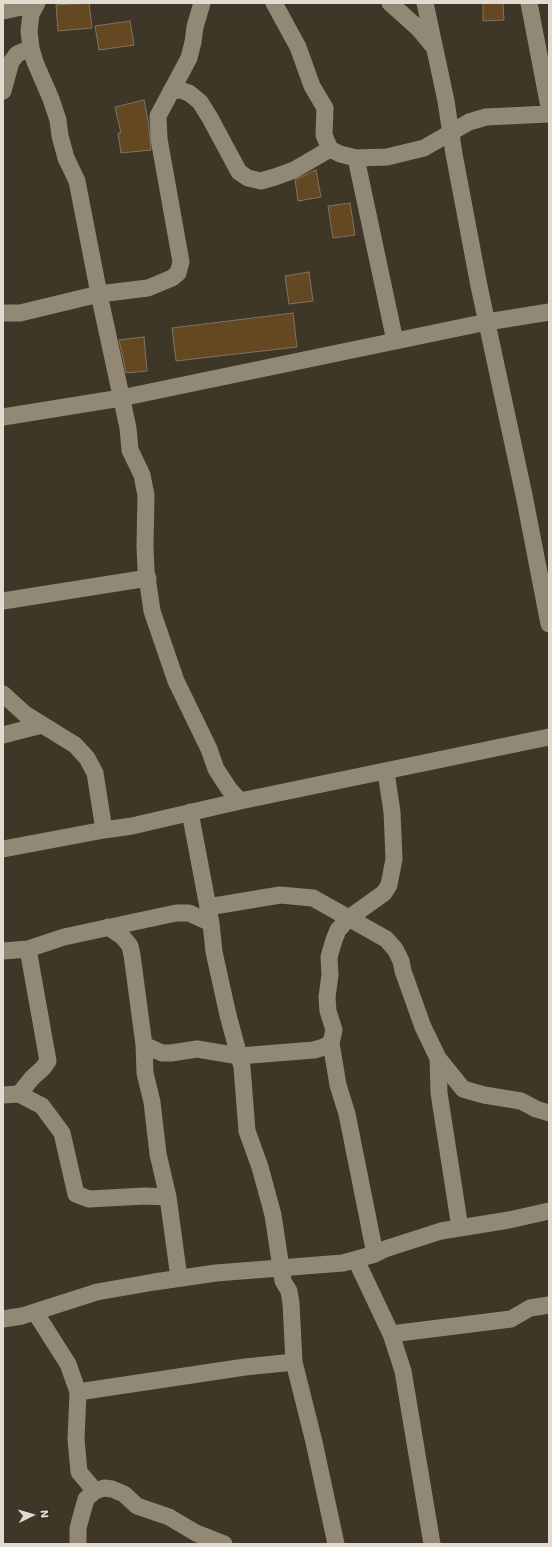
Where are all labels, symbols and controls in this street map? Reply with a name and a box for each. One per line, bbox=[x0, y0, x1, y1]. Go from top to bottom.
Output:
north arrow bbox=[12, 1495, 52, 1535]
text: N bbox=[38, 1509, 51, 1519]

